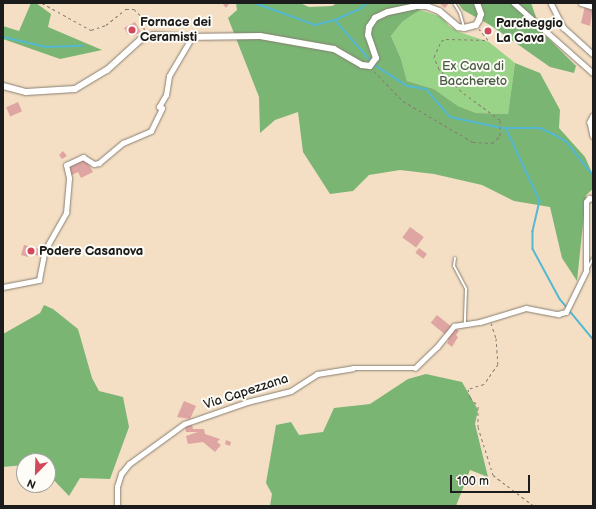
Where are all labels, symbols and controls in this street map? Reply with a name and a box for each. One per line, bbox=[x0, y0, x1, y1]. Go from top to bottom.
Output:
place label: Fornace dei Ceramisti bbox=[140, 15, 211, 46]
place label: Parcheggio La Cava bbox=[496, 16, 563, 47]
marker: Fornace dei Ceramisti bbox=[127, 25, 137, 35]
marker: Parcheggio La Cava bbox=[483, 26, 493, 36]
park label: Ex Cava di Bacchereto bbox=[439, 59, 507, 90]
place label: Podere Casanova bbox=[39, 243, 143, 259]
marker: Podere Casanova bbox=[26, 246, 36, 256]
street label: Via Capezzana bbox=[202, 371, 290, 413]
north arrow bbox=[16, 453, 56, 493]
scale bar bbox=[452, 467, 532, 493]
text: 100 m bbox=[457, 474, 489, 489]
text: N bbox=[25, 476, 38, 491]

